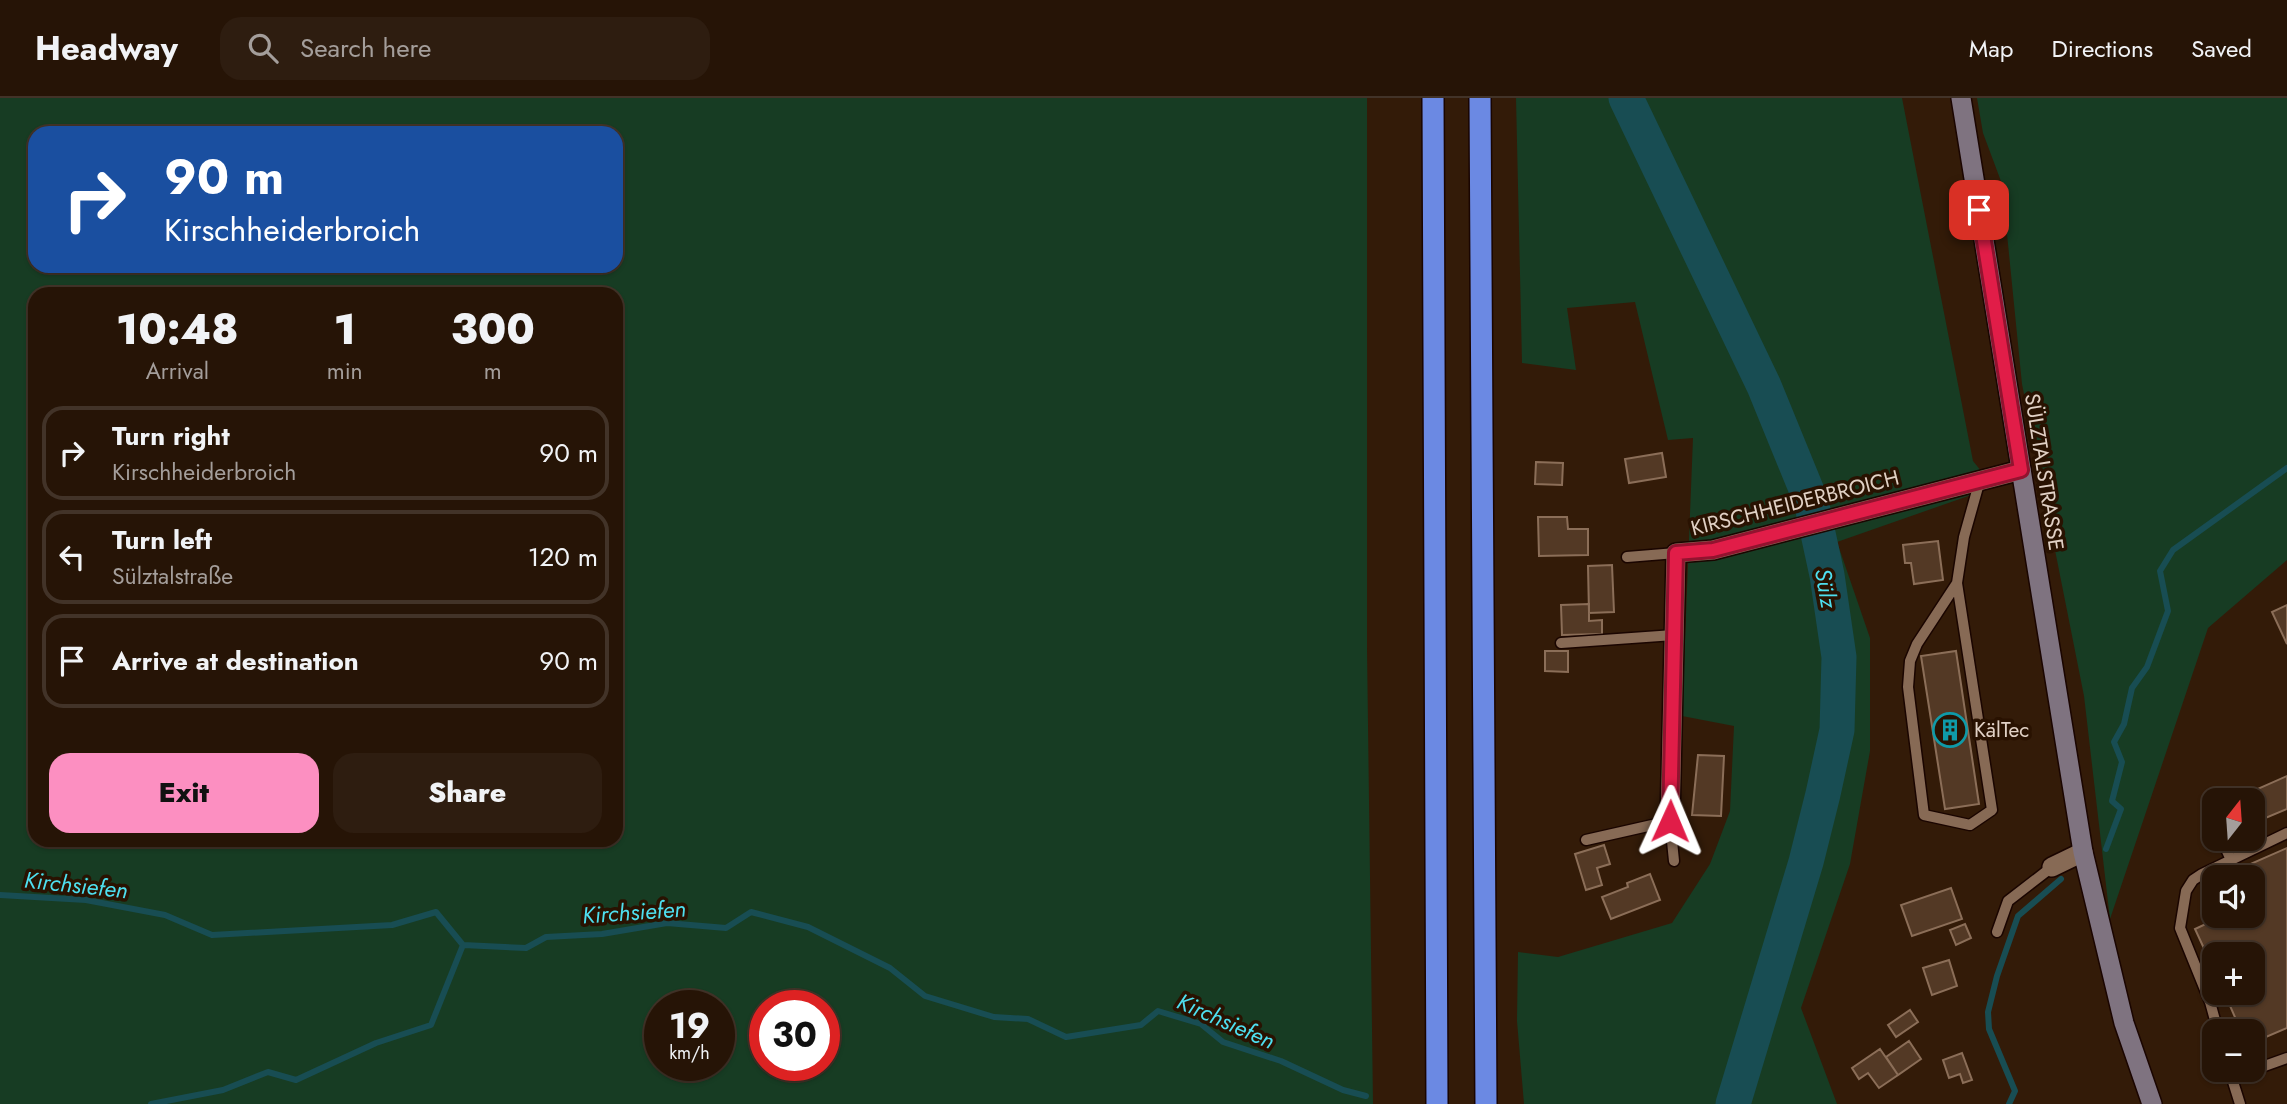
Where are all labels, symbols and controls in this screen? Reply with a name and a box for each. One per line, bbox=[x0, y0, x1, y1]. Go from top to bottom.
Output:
search box bbox=[220, 17, 710, 80]
text: Headway bbox=[35, 25, 178, 72]
icon: search bbox=[244, 29, 282, 67]
text: Search here bbox=[300, 29, 431, 67]
text: Map bbox=[1969, 31, 2014, 66]
text: Directions bbox=[2052, 31, 2153, 66]
text: Saved bbox=[2191, 31, 2252, 66]
text: 90 m bbox=[164, 142, 284, 212]
icon: right bbox=[49, 154, 140, 245]
pin bbox=[1949, 180, 2009, 240]
icon: arrive bbox=[1960, 191, 1998, 229]
text: Kirschheiderbroich bbox=[164, 207, 420, 253]
text: 10:48 bbox=[116, 299, 239, 360]
text: 1 bbox=[334, 299, 356, 360]
text: 300 bbox=[451, 299, 535, 360]
text: Arrival bbox=[146, 354, 209, 388]
text: min bbox=[327, 354, 363, 388]
text: m bbox=[484, 354, 502, 388]
street label: SÜLZTALSTRASSE bbox=[2017, 391, 2071, 553]
text: Turn right bbox=[112, 417, 230, 455]
icon: right bbox=[53, 434, 91, 472]
text: 90 m bbox=[539, 434, 598, 472]
text: Kirschheiderbroich bbox=[112, 455, 296, 489]
street label: KIRSCHHEIDERBROICH bbox=[1688, 463, 1902, 543]
text: Turn left bbox=[112, 521, 212, 559]
icon: left bbox=[53, 538, 91, 576]
text: 120 m bbox=[528, 538, 598, 576]
text: Sülztalstraße bbox=[112, 559, 233, 593]
water label: Sülz bbox=[1806, 566, 1846, 612]
icon: arrive bbox=[53, 642, 91, 680]
text: Arrive at destination bbox=[112, 642, 359, 680]
text: 90 m bbox=[539, 642, 598, 680]
building icon: KälTec bbox=[1931, 711, 1969, 749]
place label: KälTec bbox=[1974, 715, 2029, 745]
button: Exit bbox=[49, 753, 319, 833]
button: Share bbox=[333, 753, 602, 833]
position arrow bbox=[1633, 784, 1707, 858]
north arrow bbox=[2202, 788, 2264, 850]
map controls bbox=[2202, 788, 2265, 1082]
water label: Kirchsiefen bbox=[23, 863, 129, 907]
button: sound bbox=[2202, 865, 2265, 928]
water label: Kirchsiefen bbox=[581, 891, 687, 933]
button: + bbox=[2202, 942, 2265, 1005]
water label: Kirchsiefen bbox=[1172, 984, 1280, 1058]
speed limit sign: 30 bbox=[749, 990, 840, 1081]
text: 19 bbox=[669, 1001, 710, 1051]
button: − bbox=[2202, 1019, 2265, 1082]
text: km/h bbox=[669, 1040, 710, 1066]

